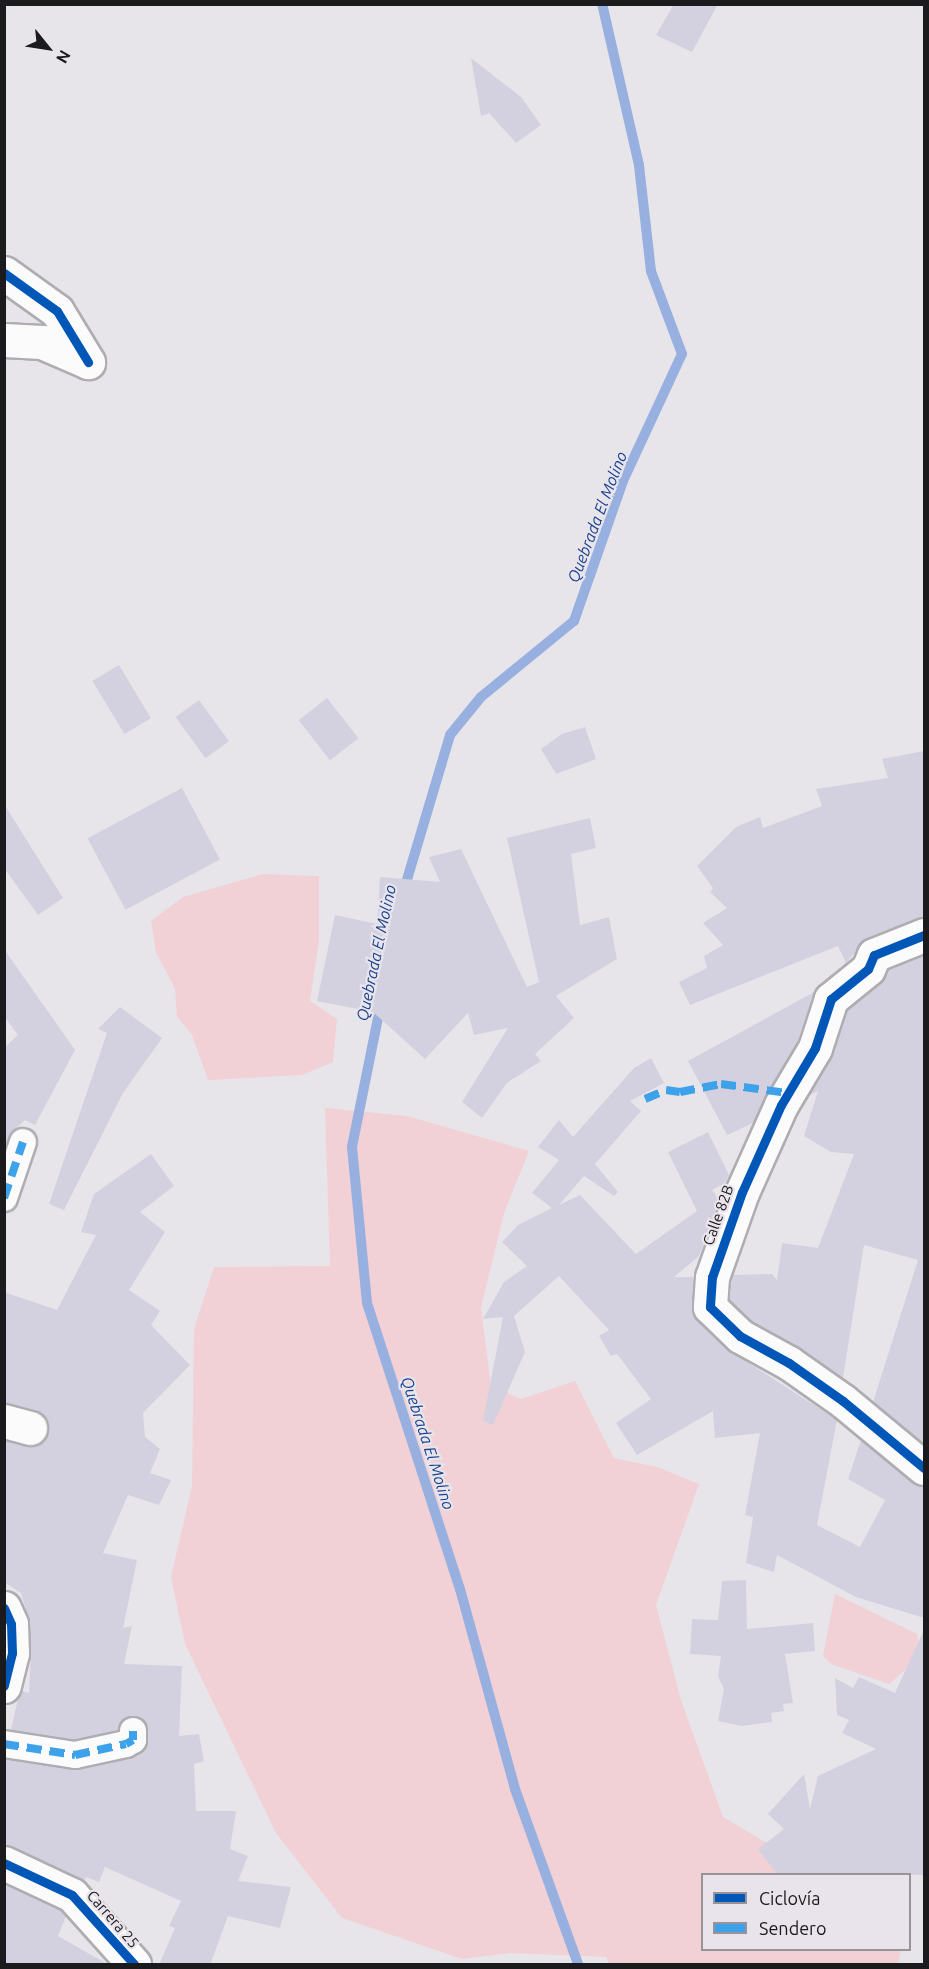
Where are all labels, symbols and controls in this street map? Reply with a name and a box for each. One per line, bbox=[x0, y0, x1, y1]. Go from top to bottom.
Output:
north arrow bbox=[18, 18, 78, 78]
text: N bbox=[53, 47, 74, 67]
water label: Quebrada El Molino bbox=[563, 449, 631, 585]
water label: Quebrada El Molino bbox=[352, 883, 400, 1023]
street label: Calle 82B bbox=[699, 1182, 737, 1248]
water label: Quebrada El Molino bbox=[397, 1374, 459, 1512]
legend bbox=[701, 1873, 911, 1951]
street label: Carrera 25 bbox=[83, 1887, 143, 1951]
text: Ciclovía bbox=[759, 1888, 820, 1908]
text: Sendero bbox=[759, 1918, 826, 1938]

